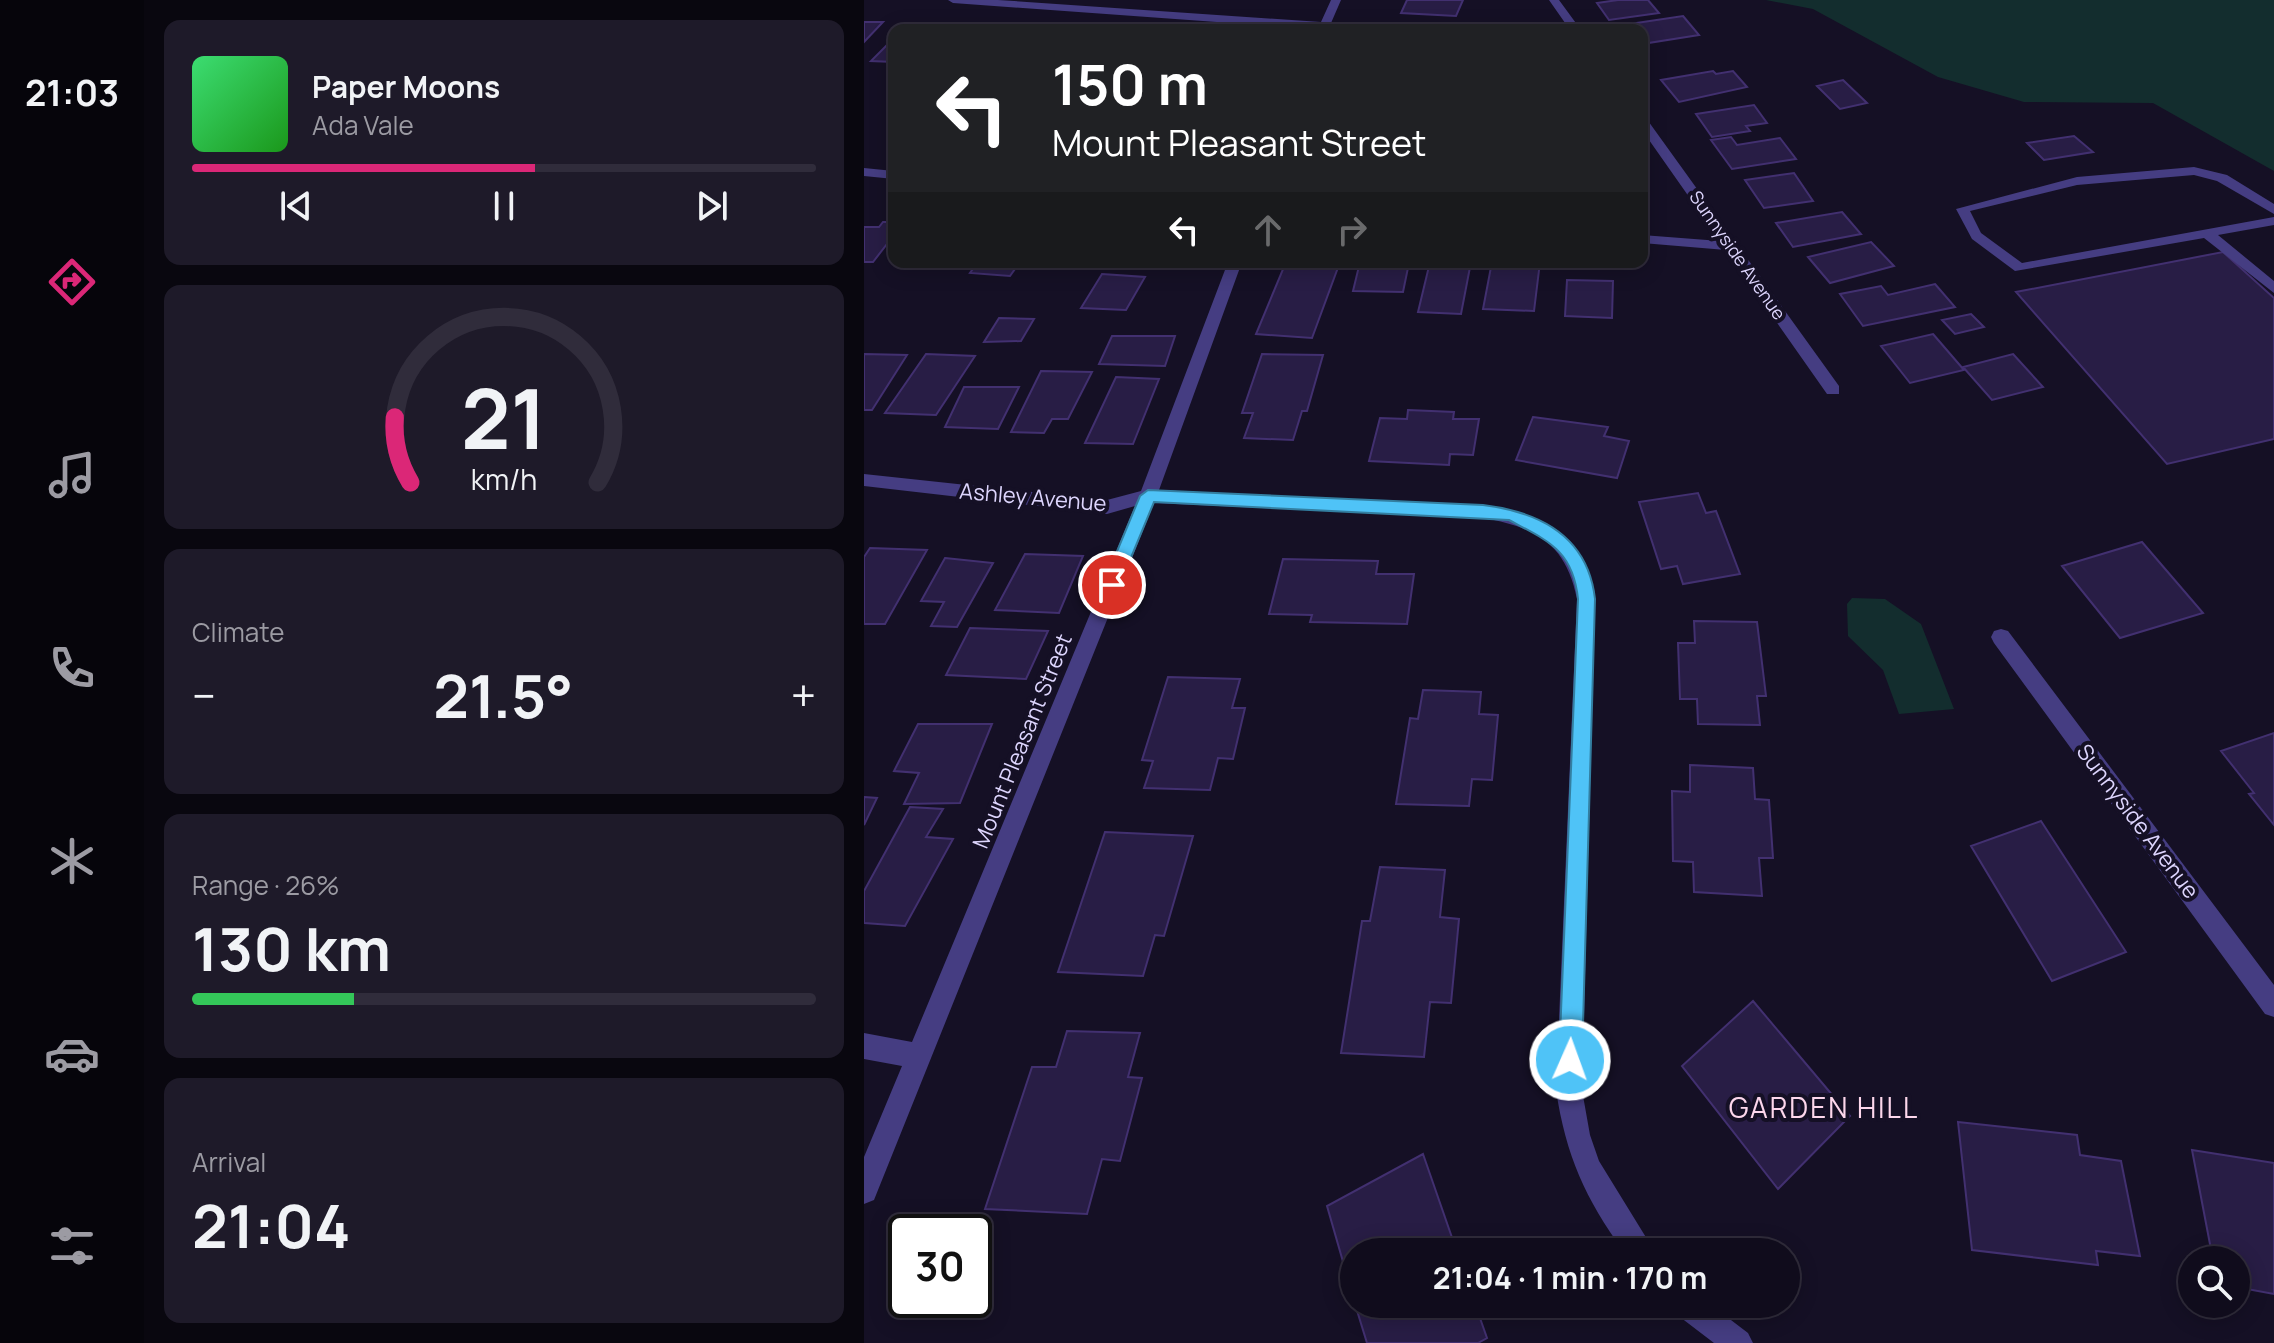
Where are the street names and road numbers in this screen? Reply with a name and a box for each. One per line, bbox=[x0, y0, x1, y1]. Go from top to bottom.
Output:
street label: Sunnyside Avenue bbox=[1684, 186, 1792, 324]
street label: Ashley Avenue bbox=[958, 476, 1108, 518]
street label: Mount Pleasant Street bbox=[965, 629, 1079, 853]
street label: Sunnyside Avenue bbox=[2070, 738, 2206, 905]

